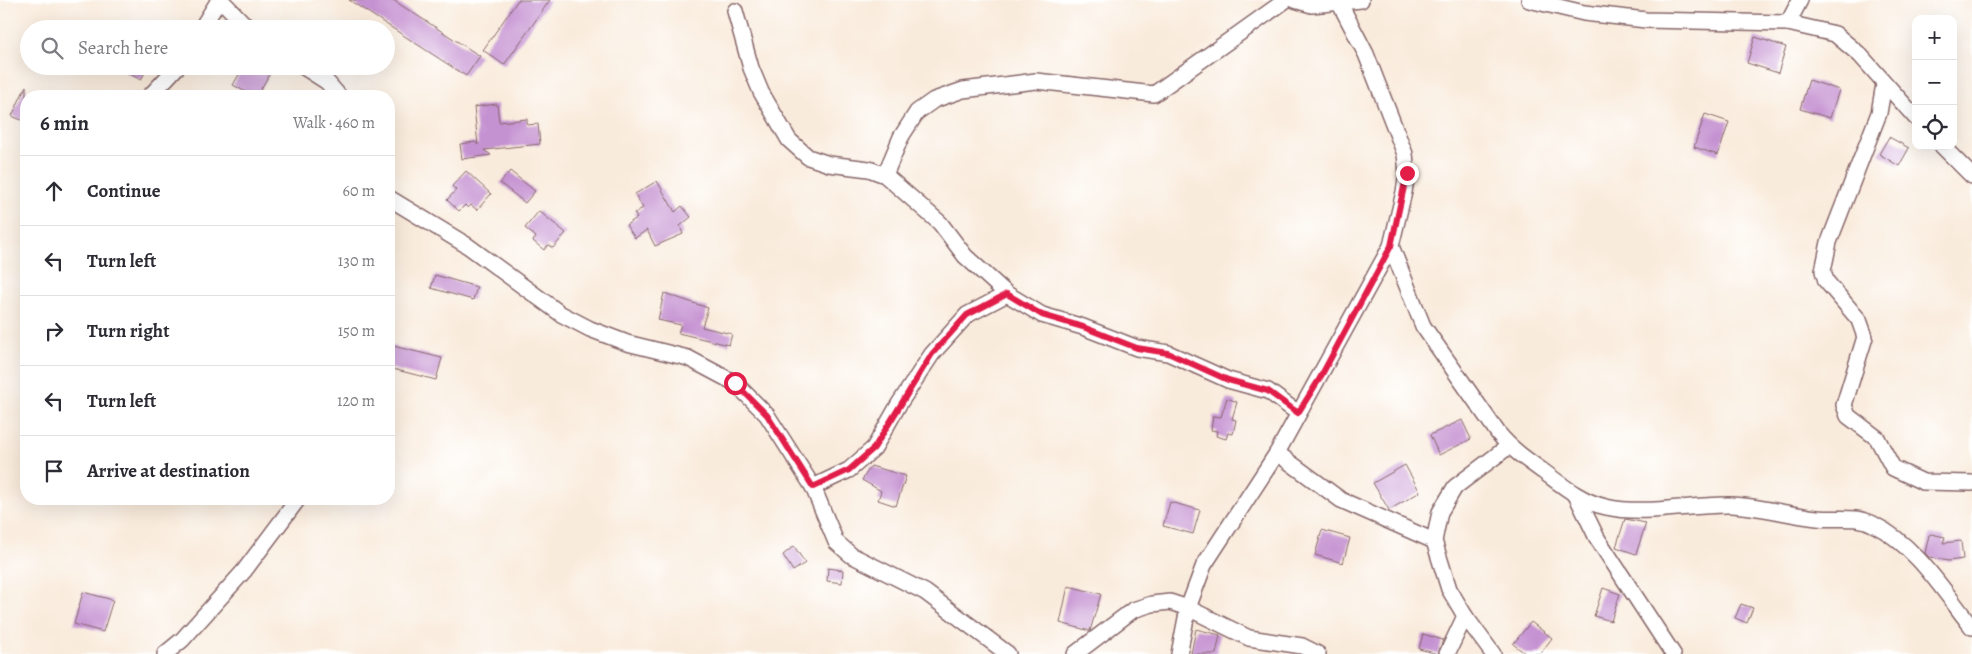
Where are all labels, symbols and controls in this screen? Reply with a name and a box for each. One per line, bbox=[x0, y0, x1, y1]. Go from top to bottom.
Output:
map controls bbox=[1912, 15, 1957, 150]
button: + bbox=[1912, 15, 1957, 60]
search box bbox=[20, 20, 395, 75]
icon: search bbox=[38, 34, 66, 62]
text: Search here bbox=[78, 35, 168, 61]
button: − bbox=[1912, 60, 1957, 105]
button: locate bbox=[1912, 105, 1957, 150]
text: 6 min bbox=[40, 109, 89, 137]
text: Walk · 460 m bbox=[293, 112, 375, 134]
route end bbox=[1396, 162, 1419, 185]
icon: ahead bbox=[40, 177, 68, 205]
text: Continue bbox=[87, 178, 161, 204]
text: 60 m bbox=[343, 180, 375, 202]
icon: left bbox=[40, 247, 68, 275]
text: Turn left bbox=[87, 248, 156, 274]
text: 130 m bbox=[338, 250, 375, 272]
icon: right bbox=[40, 317, 68, 345]
text: Turn right bbox=[87, 318, 169, 344]
text: 150 m bbox=[338, 320, 375, 342]
route start bbox=[724, 372, 747, 395]
icon: left bbox=[40, 387, 68, 415]
text: Turn left bbox=[87, 388, 156, 414]
text: 120 m bbox=[337, 390, 375, 412]
icon: arrive bbox=[40, 457, 68, 485]
text: Arrive at destination bbox=[87, 458, 250, 484]

